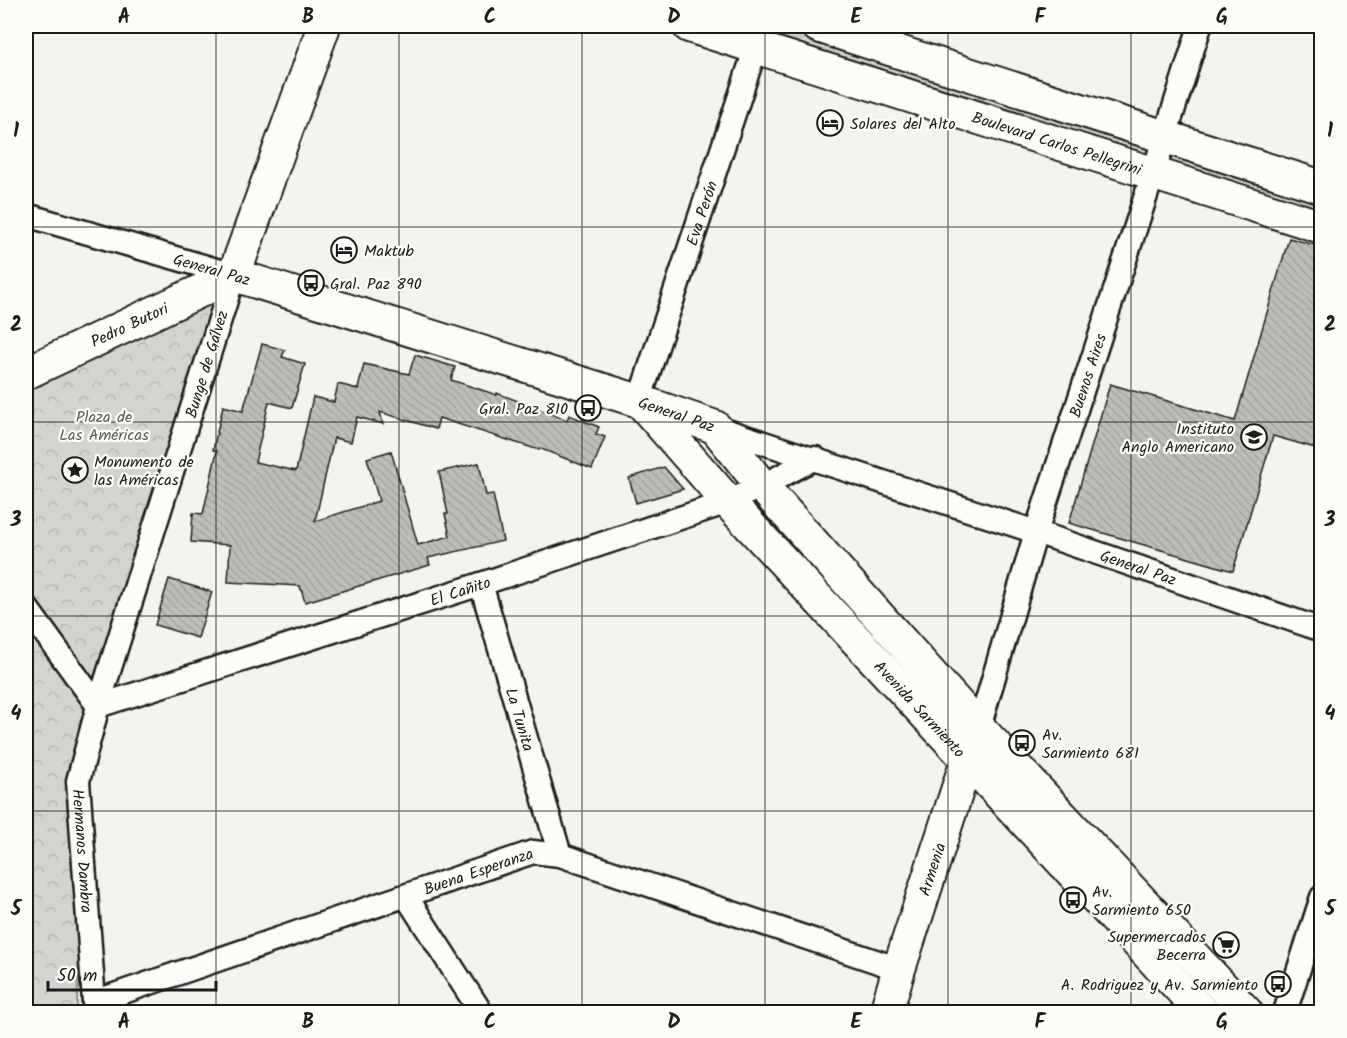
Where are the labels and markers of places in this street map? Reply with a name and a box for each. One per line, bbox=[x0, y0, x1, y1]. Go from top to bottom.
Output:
hotel icon: Solares del Alto bbox=[815, 108, 845, 138]
place label: Solares del Alto bbox=[850, 112, 956, 137]
hotel icon: Maktub bbox=[329, 235, 359, 265]
place label: Maktub bbox=[364, 239, 415, 264]
bus stop icon: Gral. Paz 890 bbox=[296, 268, 326, 298]
place label: Gral. Paz 890 bbox=[330, 272, 422, 297]
bus stop icon: Gral. Paz 810 bbox=[573, 393, 603, 423]
place label: Gral. Paz 810 bbox=[479, 397, 568, 422]
place label: Instituto Anglo Americano bbox=[1121, 417, 1234, 460]
school or university icon: Instituto Anglo Americano bbox=[1239, 422, 1269, 452]
place label: Monumento de las Américas bbox=[94, 450, 194, 493]
place icon: Monumento de las Américas bbox=[60, 455, 90, 485]
place label: Av. Sarmiento 681 bbox=[1042, 723, 1139, 766]
bus stop icon: Av. Sarmiento 681 bbox=[1007, 728, 1037, 758]
place label: Av. Sarmiento 650 bbox=[1092, 880, 1191, 923]
bus stop icon: Av. Sarmiento 650 bbox=[1058, 885, 1088, 915]
place label: Supermercados Becerra bbox=[1108, 925, 1206, 968]
supermarket icon: Supermercados Becerra bbox=[1211, 930, 1241, 960]
bus stop icon: A. Rodriguez y Av. Sarmiento bbox=[1263, 969, 1293, 999]
place label: A. Rodriguez y Av. Sarmiento bbox=[1061, 973, 1258, 998]

